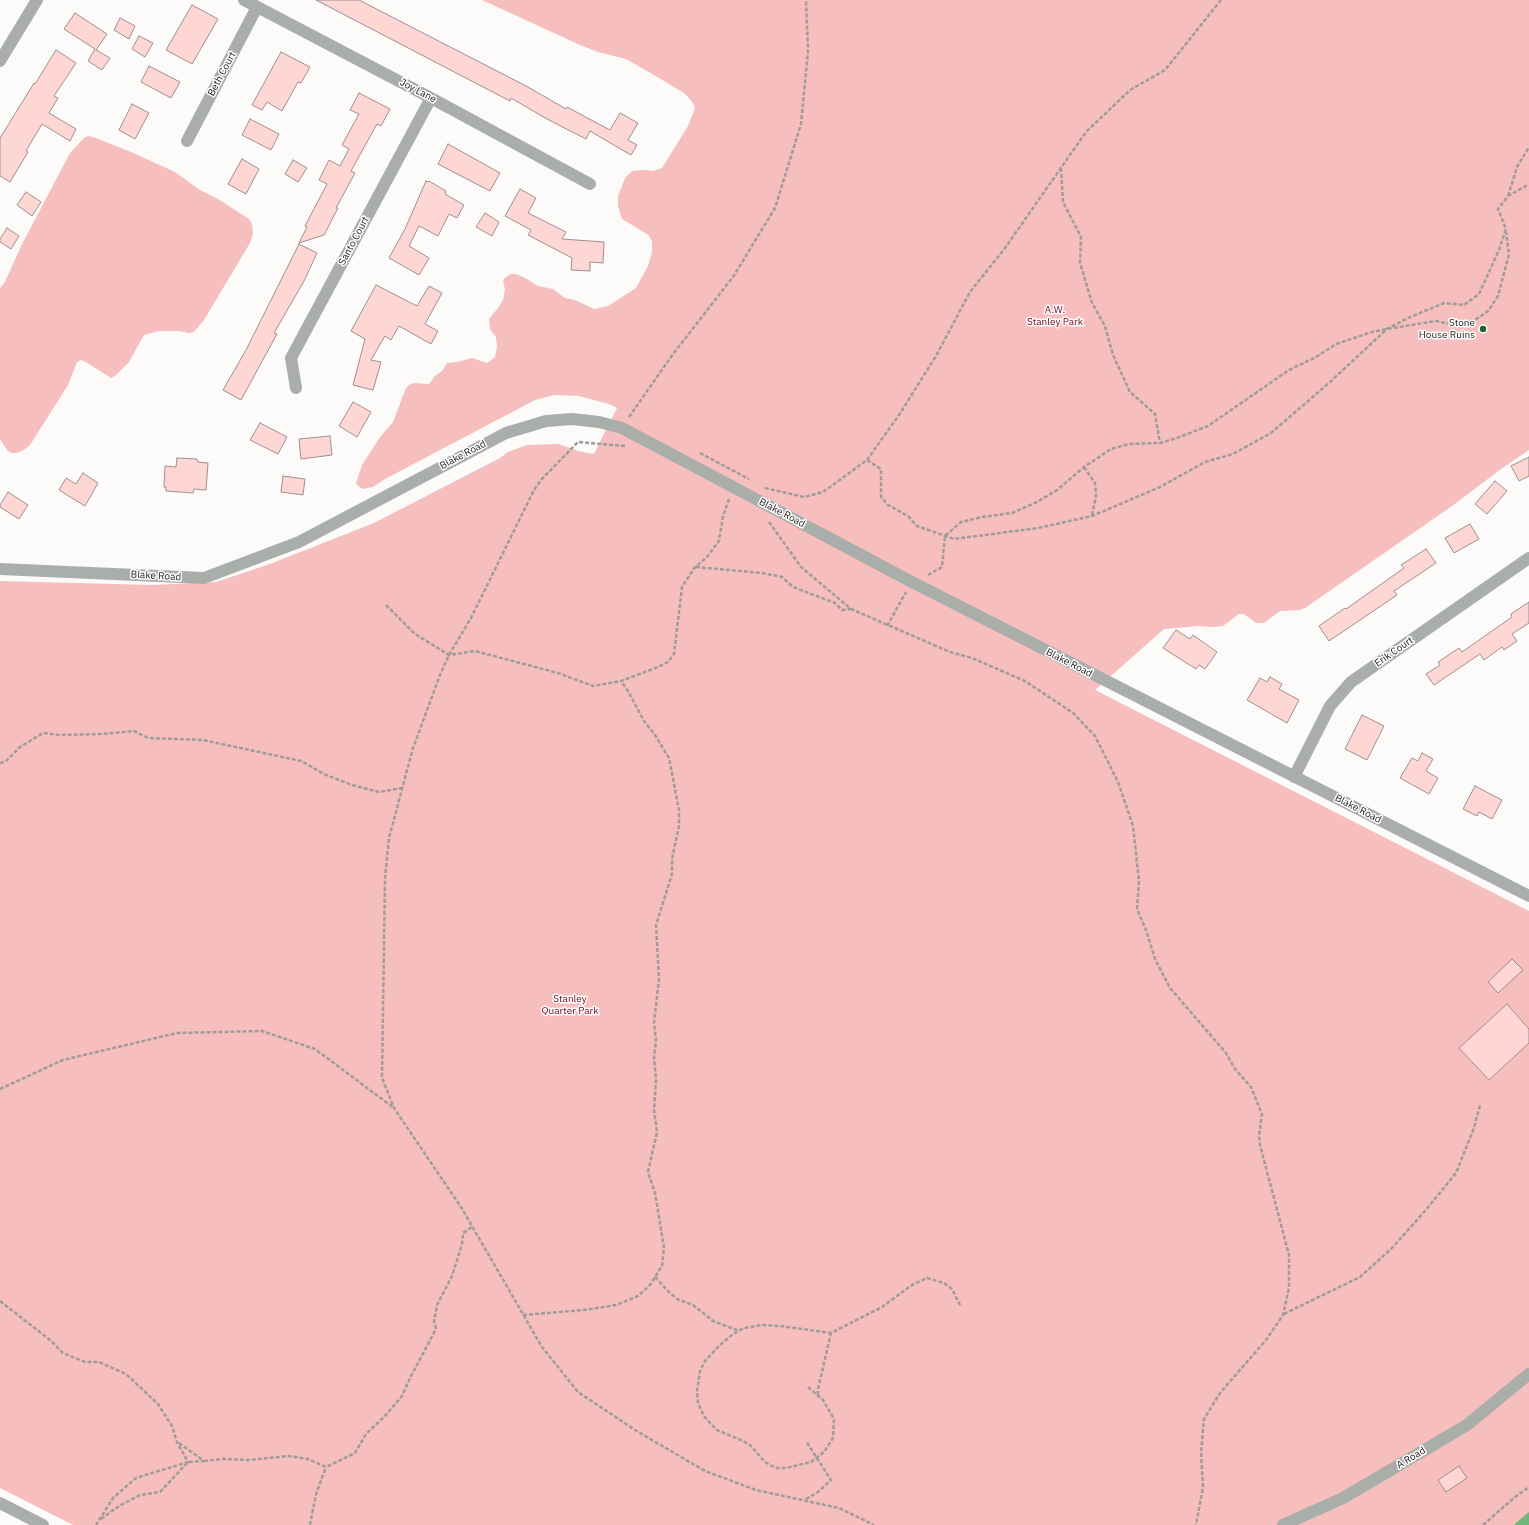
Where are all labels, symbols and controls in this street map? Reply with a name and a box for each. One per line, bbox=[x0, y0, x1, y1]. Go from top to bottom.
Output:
street label: Beth Court bbox=[205, 50, 239, 98]
street label: Joy Lane bbox=[398, 76, 438, 106]
street label: Santo Court bbox=[336, 215, 372, 267]
park label: A.W. Stanley Park bbox=[1027, 304, 1083, 328]
place label: Stone House Ruins bbox=[1419, 317, 1475, 340]
marker: Stone House Ruins bbox=[1478, 324, 1488, 334]
street label: Blake Road bbox=[438, 438, 488, 472]
street label: Blake Road bbox=[757, 496, 807, 530]
street label: Blake Road bbox=[130, 569, 182, 583]
street label: Erik Court bbox=[1372, 634, 1416, 670]
street label: Blake Road bbox=[1044, 646, 1094, 680]
street label: Blake Road bbox=[1333, 792, 1383, 826]
park label: Stanley Quarter Park bbox=[541, 993, 599, 1016]
street label: A Road bbox=[1394, 1445, 1428, 1471]

